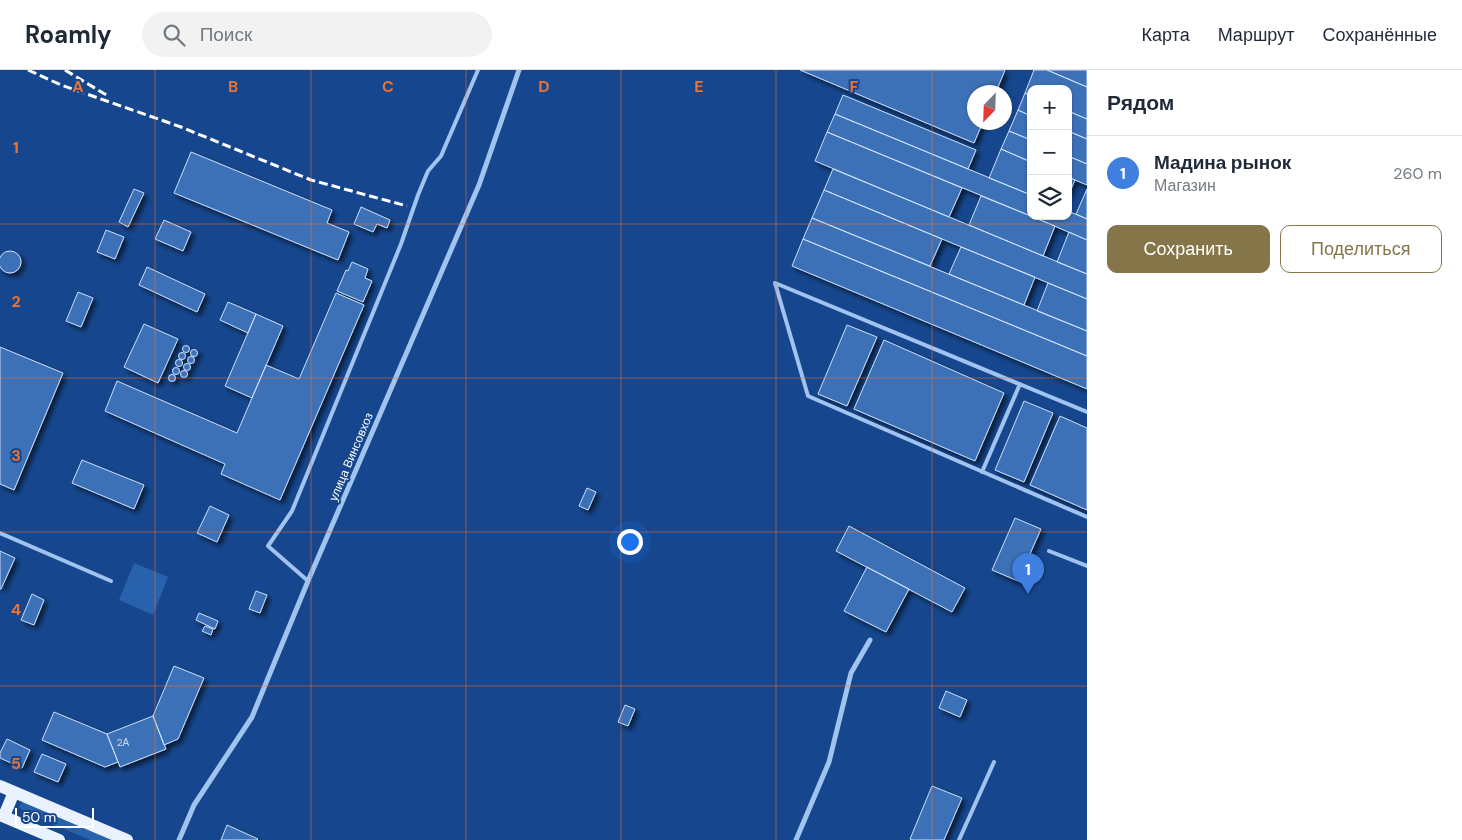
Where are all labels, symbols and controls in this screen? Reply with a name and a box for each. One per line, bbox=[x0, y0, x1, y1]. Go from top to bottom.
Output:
search box bbox=[142, 12, 492, 57]
text: Roamly bbox=[25, 19, 112, 50]
icon: search bbox=[160, 21, 188, 49]
text: Поиск bbox=[200, 22, 252, 47]
text: Карта bbox=[1142, 23, 1190, 47]
text: Маршрут bbox=[1218, 23, 1294, 47]
text: Сохранённые bbox=[1322, 23, 1437, 47]
text: A bbox=[72, 76, 84, 97]
text: B bbox=[228, 76, 238, 97]
text: C bbox=[382, 76, 394, 97]
text: D bbox=[538, 76, 550, 97]
text: E bbox=[694, 76, 704, 97]
text: F bbox=[850, 76, 859, 97]
north arrow bbox=[967, 85, 1012, 130]
map controls bbox=[1027, 85, 1072, 220]
button: + bbox=[1027, 85, 1072, 130]
text: Рядом bbox=[1107, 89, 1174, 117]
button: − bbox=[1027, 130, 1072, 175]
text: 1 bbox=[13, 137, 19, 158]
text: Мадина рынок bbox=[1154, 150, 1291, 175]
text: 1 bbox=[1120, 163, 1126, 184]
text: 260 m bbox=[1393, 163, 1442, 184]
button: layers bbox=[1027, 175, 1072, 220]
text: Магазин bbox=[1154, 175, 1216, 196]
button: Сохранить bbox=[1107, 225, 1270, 273]
button: Поделиться bbox=[1280, 225, 1442, 273]
text: 2 bbox=[11, 291, 21, 312]
street label: улица Винсовхоз bbox=[325, 410, 377, 504]
text: 3 bbox=[11, 445, 21, 466]
your location bbox=[617, 529, 643, 555]
pin: 1 bbox=[1012, 553, 1044, 594]
text: 4 bbox=[11, 599, 21, 620]
house number: 2А bbox=[117, 736, 130, 749]
text: 5 bbox=[11, 753, 21, 774]
scale bar bbox=[15, 805, 94, 828]
text: 50 m bbox=[22, 808, 56, 826]

